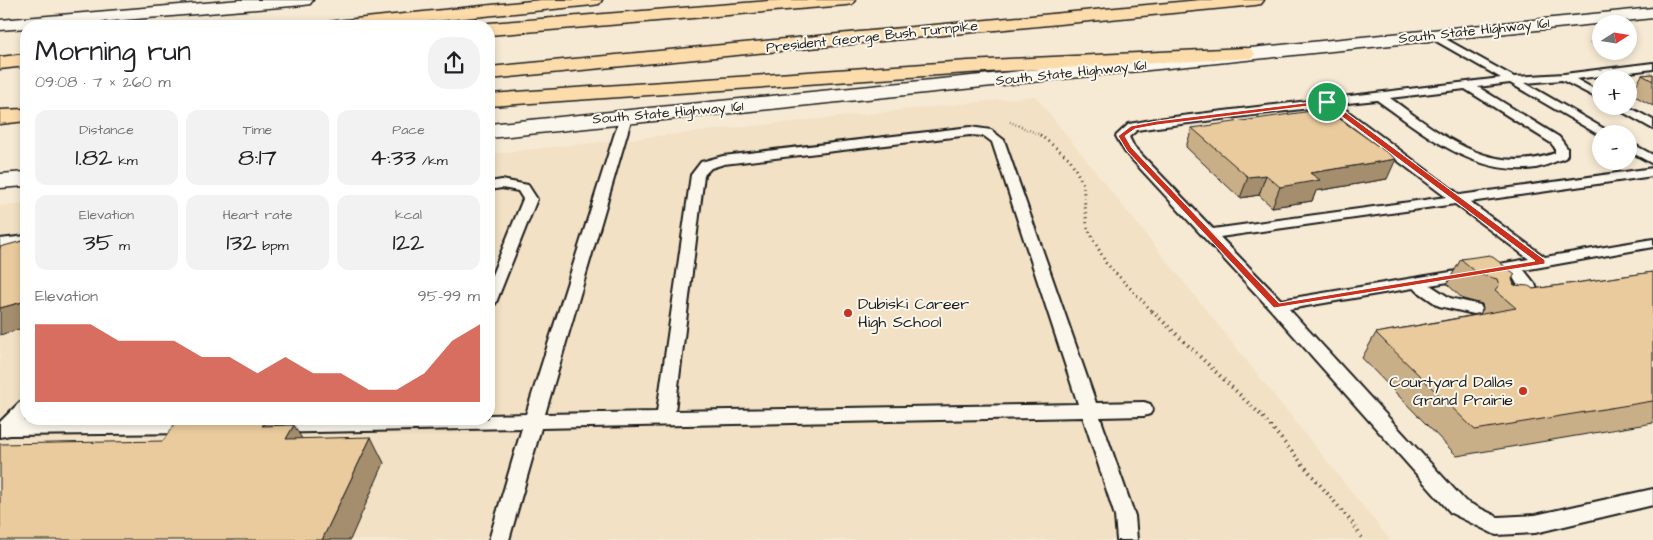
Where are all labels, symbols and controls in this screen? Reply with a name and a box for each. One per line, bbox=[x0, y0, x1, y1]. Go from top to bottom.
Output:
street label: South State Highway 161 bbox=[1398, 13, 1551, 49]
north arrow bbox=[1592, 15, 1638, 60]
map controls bbox=[1592, 15, 1637, 170]
street label: President George Bush Turnpike bbox=[765, 16, 979, 58]
text: Morning run bbox=[35, 32, 191, 71]
button: share bbox=[428, 37, 480, 89]
street label: South State Highway 161 bbox=[995, 55, 1148, 91]
button: + bbox=[1592, 70, 1637, 115]
text: 09:08 · 7 × 260 m bbox=[35, 71, 171, 93]
pin bbox=[1306, 81, 1348, 123]
icon: arrive bbox=[1313, 88, 1341, 116]
street label: South State Highway 161 bbox=[592, 96, 745, 130]
text: Distance bbox=[79, 120, 134, 140]
text: Time bbox=[243, 120, 272, 140]
text: Pace bbox=[392, 120, 425, 140]
button: − bbox=[1592, 125, 1637, 170]
text: 1.82 bbox=[75, 140, 113, 175]
text: 8:17 bbox=[238, 140, 277, 175]
text: 4:33 bbox=[369, 140, 416, 175]
text: km bbox=[113, 151, 138, 171]
text: /km bbox=[416, 151, 448, 171]
text: Elevation bbox=[79, 205, 134, 225]
text: Heart rate bbox=[222, 205, 293, 225]
text: kcal bbox=[395, 205, 422, 225]
text: 35 bbox=[83, 225, 113, 260]
text: 132 bbox=[226, 225, 257, 260]
text: 122 bbox=[393, 225, 424, 260]
text: m bbox=[113, 236, 130, 256]
text: bpm bbox=[257, 236, 289, 256]
text: Elevation bbox=[35, 285, 98, 307]
text: 95–99 m bbox=[418, 285, 480, 307]
place label: Dubiski Career High School bbox=[858, 293, 969, 334]
marker: Dubiski Career High School bbox=[842, 307, 854, 319]
place label: Courtyard Dallas Grand Prairie bbox=[1389, 371, 1513, 411]
marker: Courtyard Dallas Grand Prairie bbox=[1517, 385, 1529, 397]

